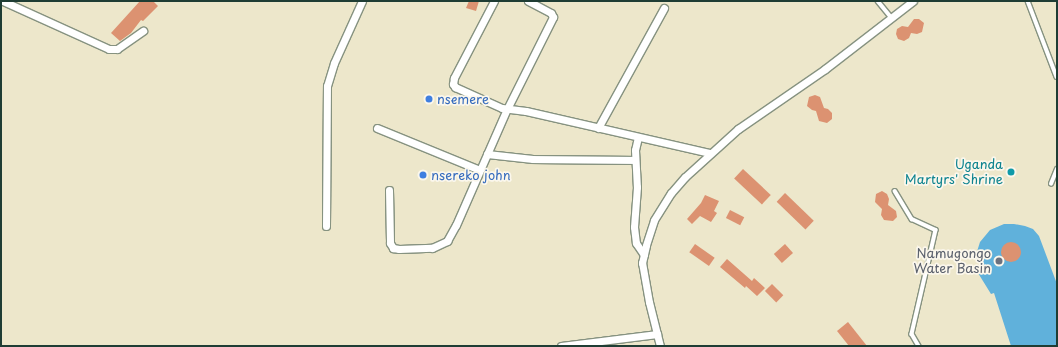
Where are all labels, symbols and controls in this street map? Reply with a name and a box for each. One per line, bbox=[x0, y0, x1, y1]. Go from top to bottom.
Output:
place label: nsemere bbox=[437, 91, 489, 107]
marker: nsemere bbox=[424, 94, 434, 104]
place label: Uganda Martyrs' Shrine bbox=[905, 157, 1003, 188]
place label: nsereko john bbox=[431, 167, 511, 183]
marker: Uganda Martyrs' Shrine bbox=[1006, 167, 1016, 177]
marker: nsereko john bbox=[418, 170, 428, 180]
place label: Namugongo Water Basin bbox=[913, 246, 991, 277]
marker: Namugongo Water Basin bbox=[994, 256, 1004, 266]

